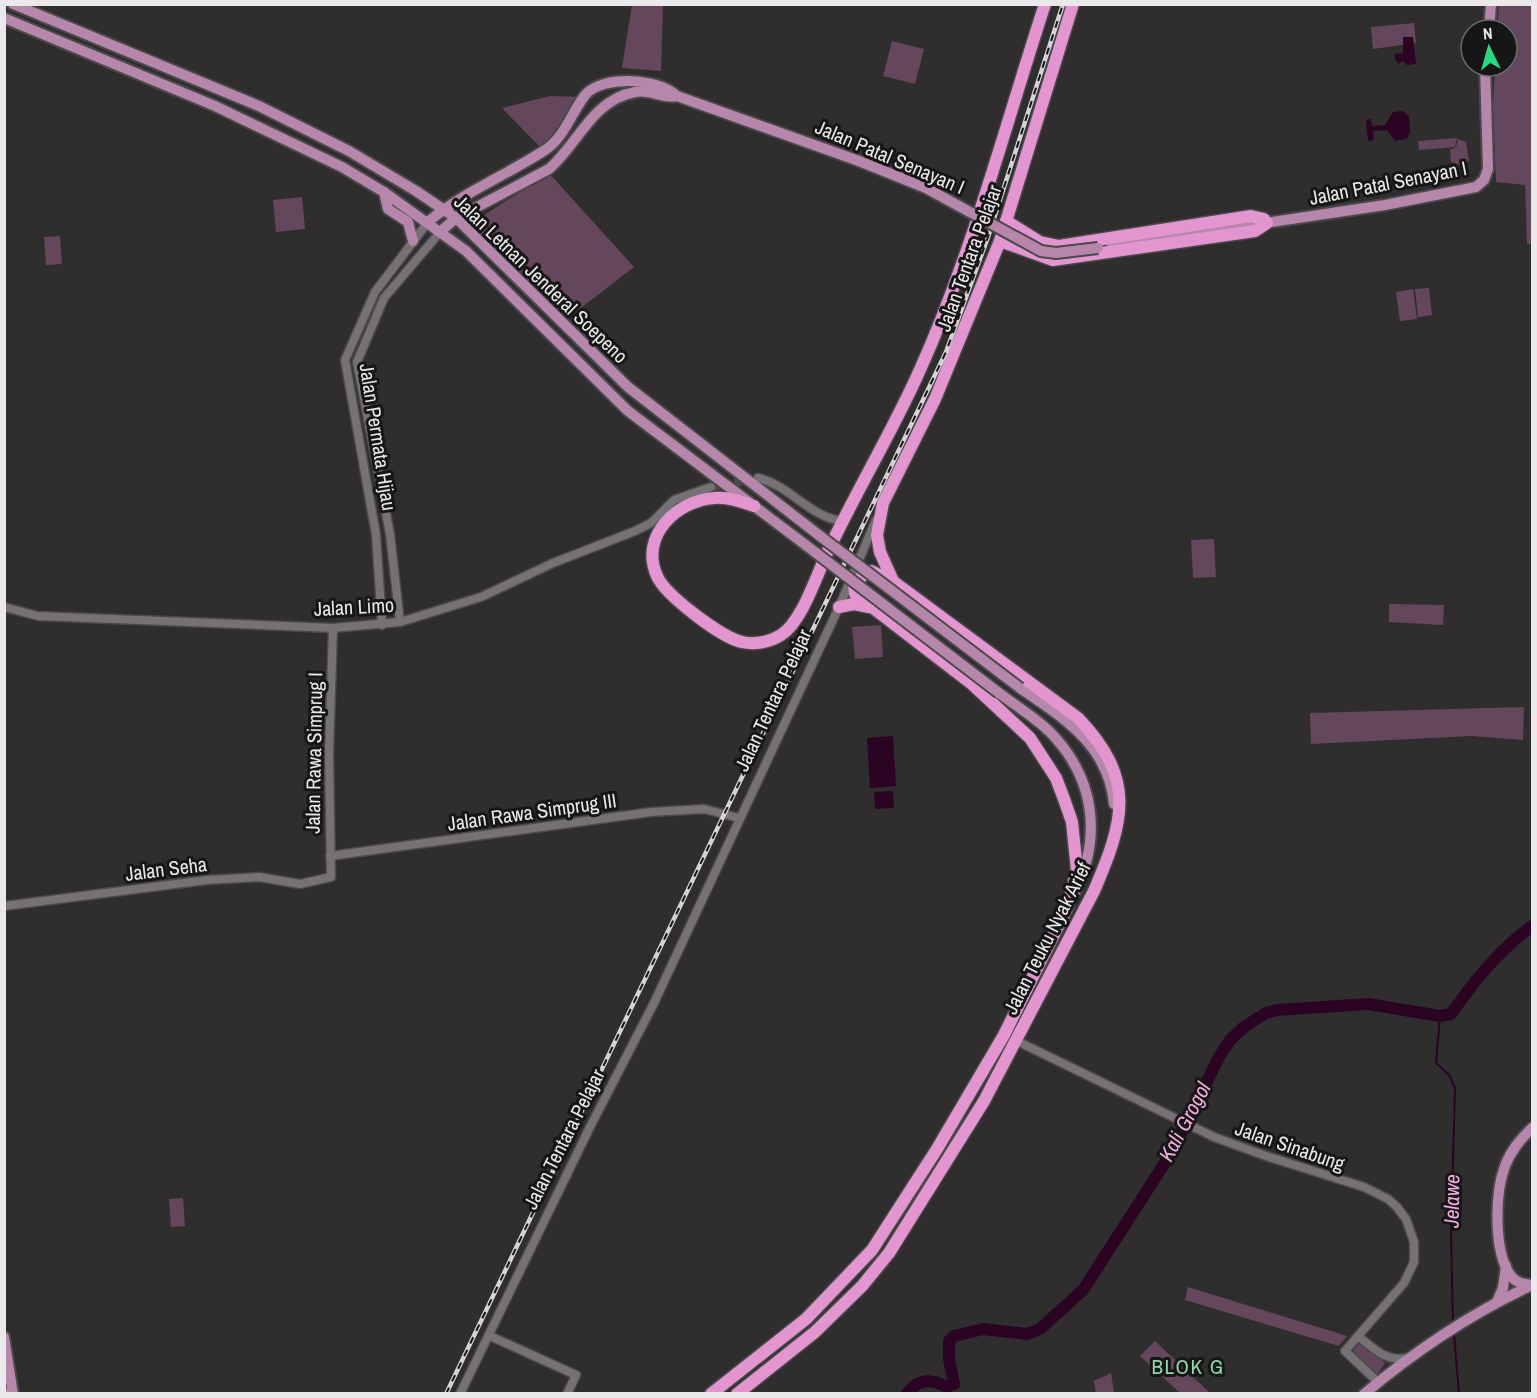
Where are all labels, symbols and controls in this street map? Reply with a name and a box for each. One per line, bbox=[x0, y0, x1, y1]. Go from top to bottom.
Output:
north arrow bbox=[1459, 18, 1519, 78]
text: N bbox=[1482, 22, 1493, 44]
street label: Jalan Patal Senayan I bbox=[811, 113, 969, 200]
street label: Jalan Patal Senayan I bbox=[1307, 154, 1469, 211]
street label: Jalan Tentara Pelajar bbox=[930, 180, 1008, 335]
street label: Jalan Letnan Jenderal Soepeno bbox=[449, 188, 634, 369]
street label: Jalan Permata Hijau bbox=[354, 361, 403, 512]
street label: Jalan Limo bbox=[313, 591, 395, 622]
street label: Jalan Tentara Pelajar bbox=[728, 624, 818, 775]
street label: Jalan Rawa Simprug I bbox=[299, 672, 328, 834]
street label: Jalan Rawa Simprug III bbox=[446, 786, 618, 837]
street label: Jalan Seha bbox=[124, 850, 208, 887]
street label: Jalan Teuku Nyak Arief bbox=[997, 857, 1097, 1019]
street label: Jalan Tentara Pelajar bbox=[517, 1064, 611, 1213]
water label: Kali Grogol bbox=[1152, 1076, 1218, 1167]
street label: Jalan Sinabung bbox=[1232, 1114, 1348, 1177]
water label: Jelawe bbox=[1437, 1174, 1466, 1229]
district label: BLOK G bbox=[1151, 1352, 1225, 1381]

